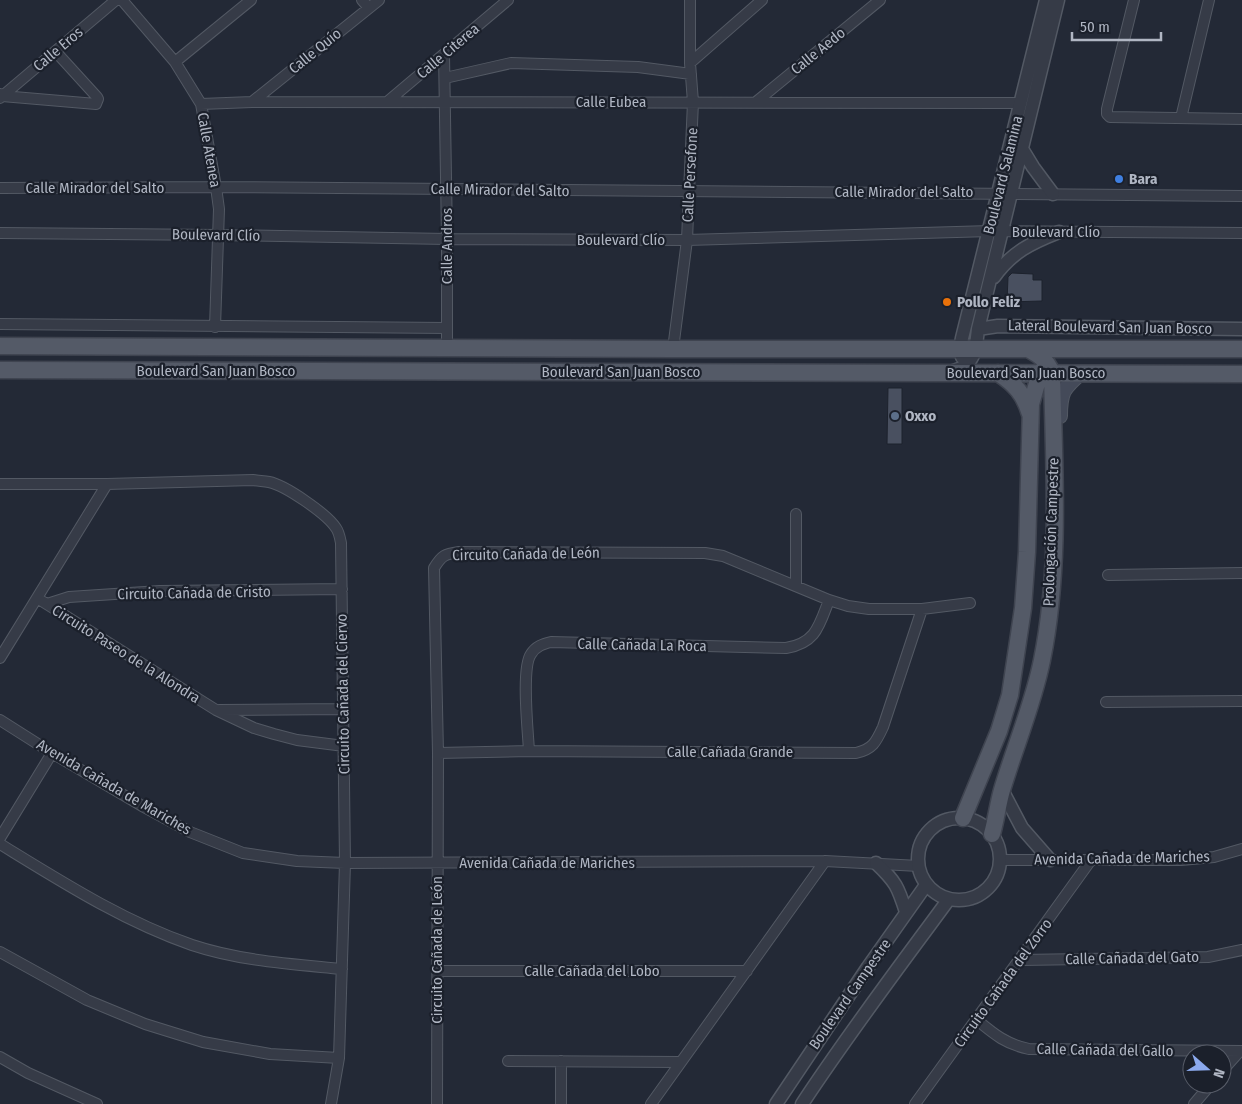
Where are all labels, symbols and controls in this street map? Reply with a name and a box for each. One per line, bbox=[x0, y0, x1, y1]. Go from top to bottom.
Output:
scale bar bbox=[1072, 10, 1161, 42]
text: 50 m bbox=[1080, 18, 1110, 36]
street label: Calle Citerea bbox=[413, 20, 483, 82]
street label: Calle Eros bbox=[29, 23, 87, 75]
street label: Calle Quío bbox=[285, 24, 345, 78]
street label: Calle Aedo bbox=[787, 24, 849, 78]
street label: Calle Eubea bbox=[576, 93, 646, 111]
street label: Calle Atenea bbox=[194, 111, 224, 189]
street label: Boulevard Salamina bbox=[980, 114, 1026, 236]
street label: Calle Persefone bbox=[679, 127, 701, 223]
place label: Bara bbox=[1129, 170, 1158, 188]
marker: Bara bbox=[1113, 173, 1125, 185]
street label: Calle Mirador del Salto bbox=[26, 179, 165, 197]
street label: Calle Mirador del Salto bbox=[430, 180, 570, 200]
street label: Calle Mirador del Salto bbox=[835, 183, 974, 201]
street label: Calle Andros bbox=[438, 208, 456, 284]
street label: Boulevard Clío bbox=[1012, 223, 1100, 241]
street label: Boulevard Clío bbox=[172, 225, 260, 245]
street label: Boulevard Clío bbox=[577, 231, 665, 249]
place label: Pollo Feliz bbox=[957, 293, 1021, 311]
marker: Pollo Feliz bbox=[941, 296, 953, 308]
street label: Lateral Boulevard San Juan Bosco bbox=[1008, 316, 1212, 338]
street label: Boulevard San Juan Bosco bbox=[137, 362, 296, 380]
street label: Boulevard San Juan Bosco bbox=[542, 363, 701, 381]
street label: Boulevard San Juan Bosco bbox=[947, 364, 1106, 382]
place label: Oxxo bbox=[905, 407, 936, 425]
marker: Oxxo bbox=[889, 410, 901, 422]
street label: Prolongación Campestre bbox=[1039, 457, 1063, 607]
street label: Circuito Cañada de León bbox=[452, 544, 600, 564]
street label: Circuito Cañada de Cristo bbox=[117, 583, 271, 603]
street label: Circuito Paseo de la Alondra bbox=[49, 601, 203, 707]
street label: Circuito Cañada del Ciervo bbox=[333, 613, 353, 775]
street label: Calle Cañada La Roca bbox=[577, 635, 707, 655]
street label: Avenida Cañada de Mariches bbox=[33, 735, 195, 839]
street label: Calle Cañada Grande bbox=[667, 743, 793, 761]
street label: Avenida Cañada de Mariches bbox=[1034, 847, 1210, 869]
street label: Avenida Cañada de Mariches bbox=[459, 854, 635, 872]
street label: Circuito Cañada de León bbox=[428, 876, 446, 1024]
street label: Circuito Cañada del Zorro bbox=[950, 915, 1056, 1051]
street label: Boulevard Campestre bbox=[805, 935, 895, 1053]
street label: Calle Cañada del Gato bbox=[1065, 948, 1199, 968]
street label: Calle Cañada del Lobo bbox=[524, 962, 660, 980]
street label: Calle Cañada del Gallo bbox=[1036, 1040, 1174, 1060]
north arrow bbox=[1182, 1044, 1232, 1094]
text: N bbox=[1209, 1066, 1228, 1080]

